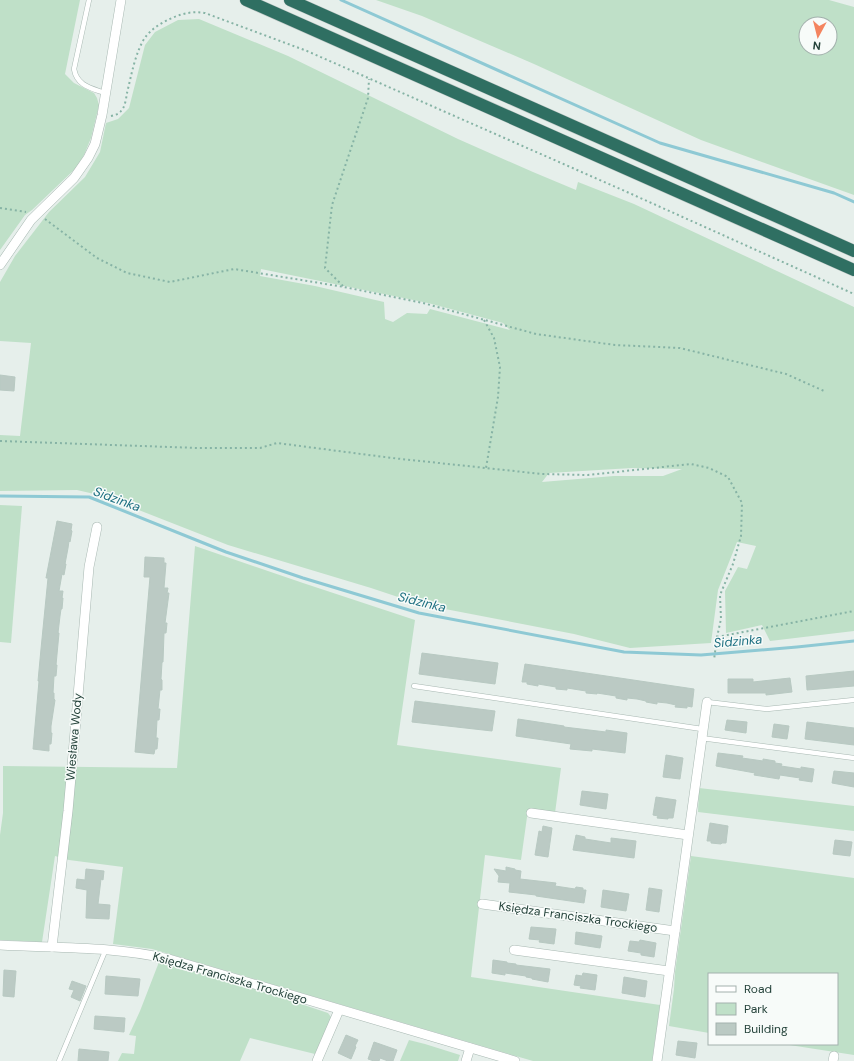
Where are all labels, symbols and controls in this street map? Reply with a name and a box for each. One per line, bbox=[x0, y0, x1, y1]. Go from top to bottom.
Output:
north arrow bbox=[798, 16, 838, 56]
text: N bbox=[812, 38, 822, 53]
water label: Sidzinka bbox=[91, 483, 143, 515]
water label: Sidzinka bbox=[396, 588, 448, 616]
water label: Sidzinka bbox=[713, 630, 763, 652]
street label: Wiesława Wody bbox=[62, 692, 86, 781]
street label: Księdza Franciszka Trockiego bbox=[498, 898, 658, 936]
street label: Księdza Franciszka Trockiego bbox=[151, 948, 309, 1008]
legend bbox=[708, 973, 838, 1045]
text: Road bbox=[744, 981, 772, 997]
text: Park bbox=[744, 1001, 768, 1017]
text: Building bbox=[744, 1021, 788, 1037]

